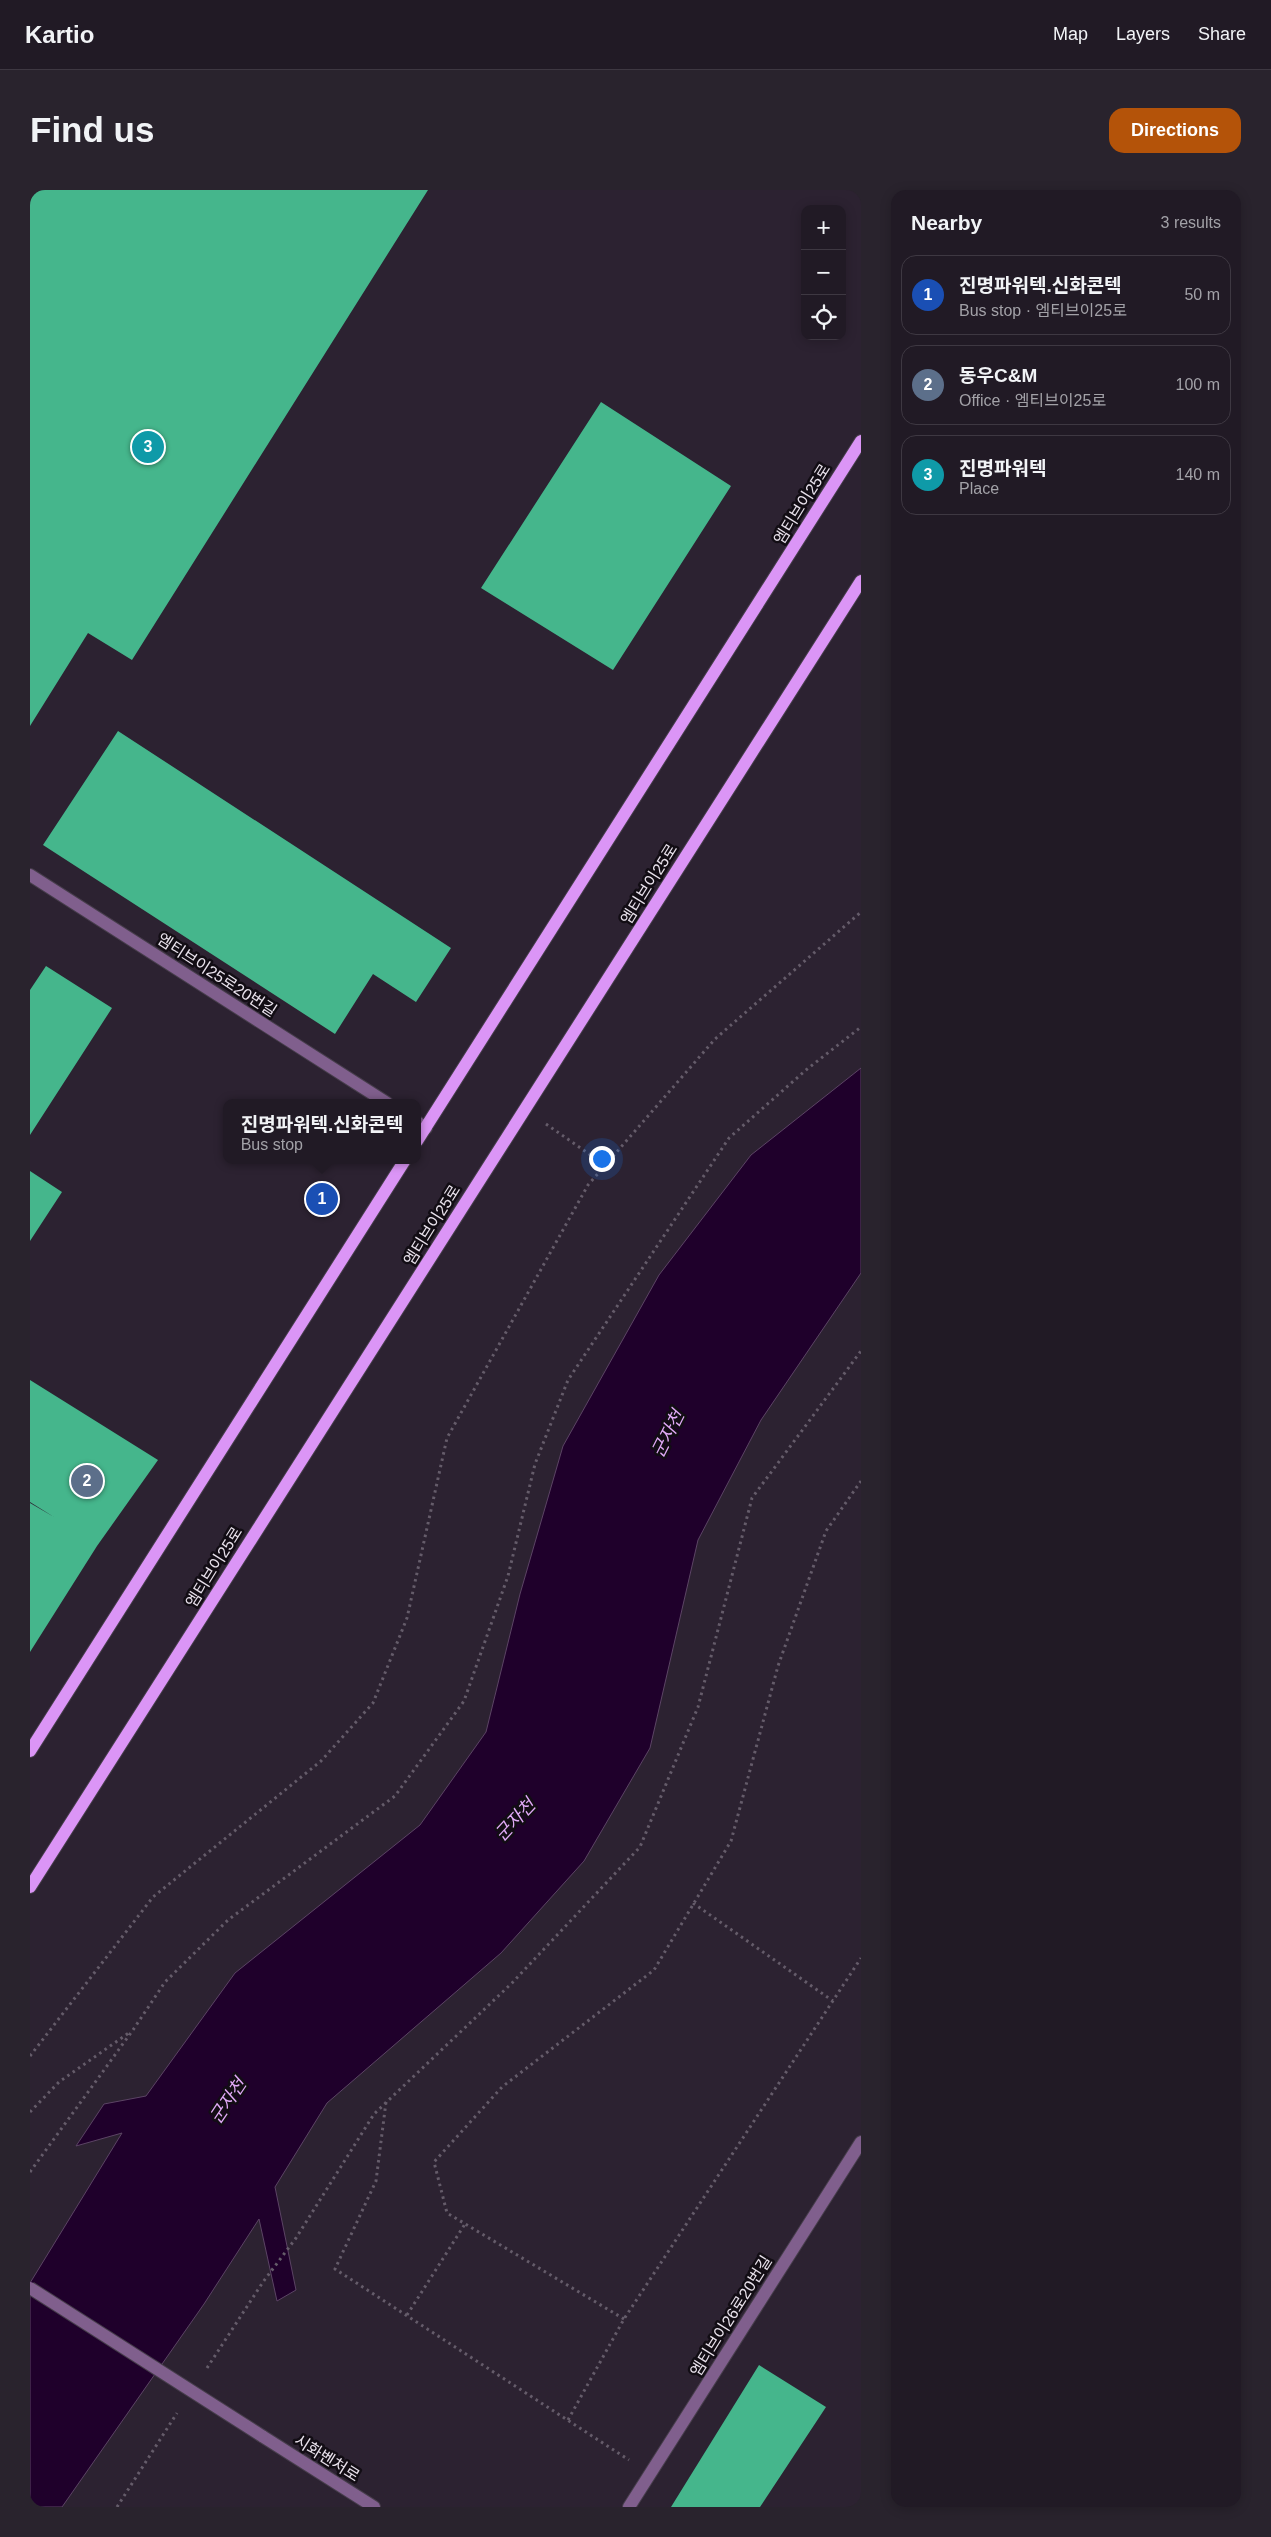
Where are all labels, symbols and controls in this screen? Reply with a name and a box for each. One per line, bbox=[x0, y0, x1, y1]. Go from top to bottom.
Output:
text: Kartio bbox=[25, 21, 94, 48]
text: Map bbox=[1053, 24, 1088, 44]
text: Layers bbox=[1116, 24, 1170, 44]
text: Share bbox=[1198, 24, 1246, 44]
button: Directions bbox=[1109, 108, 1241, 153]
text: Find us bbox=[30, 110, 154, 149]
map controls bbox=[801, 205, 846, 340]
button: + bbox=[801, 205, 846, 250]
text: Nearby bbox=[911, 211, 982, 234]
text: 3 results bbox=[1161, 214, 1221, 231]
button: − bbox=[801, 250, 846, 295]
text: 진명파워텍.신화콘텍 bbox=[959, 275, 1122, 296]
text: 1 bbox=[924, 286, 932, 303]
text: 50 m bbox=[1184, 286, 1220, 303]
button: locate bbox=[801, 295, 846, 340]
text: Bus stop · 엠티브이25로 bbox=[959, 302, 1127, 319]
text: 동우C&M bbox=[959, 365, 1037, 386]
text: 2 bbox=[924, 376, 932, 393]
text: 100 m bbox=[1176, 376, 1220, 393]
text: Office · 엠티브이25로 bbox=[959, 392, 1106, 409]
pin: 3 bbox=[132, 428, 164, 466]
text: 진명파워텍 bbox=[959, 458, 1046, 479]
street label: 엠티브이25로 bbox=[771, 461, 834, 547]
text: 3 bbox=[924, 466, 932, 483]
text: 140 m bbox=[1176, 466, 1220, 483]
text: Place bbox=[959, 480, 999, 497]
street label: 엠티브이25로 bbox=[618, 841, 681, 927]
street label: 엠티브이25로20번길 bbox=[154, 930, 280, 1020]
popup bbox=[223, 1099, 421, 1164]
text: 진명파워텍.신화콘텍 bbox=[241, 1114, 403, 1135]
text: Bus stop bbox=[241, 1136, 303, 1153]
your location bbox=[589, 1146, 615, 1172]
pin: 1 bbox=[306, 1180, 338, 1218]
street label: 엠티브이25로 bbox=[401, 1182, 464, 1268]
water label: 군자천 bbox=[648, 1405, 689, 1461]
pin: 2 bbox=[71, 1462, 103, 1500]
street label: 엠티브이25로 bbox=[183, 1524, 246, 1610]
water label: 군자천 bbox=[491, 1793, 541, 1845]
water label: 군자천 bbox=[206, 2073, 252, 2127]
street label: 엠티브이26로20번길 bbox=[687, 2253, 775, 2379]
street label: 시화벤처로 bbox=[291, 2431, 363, 2485]

